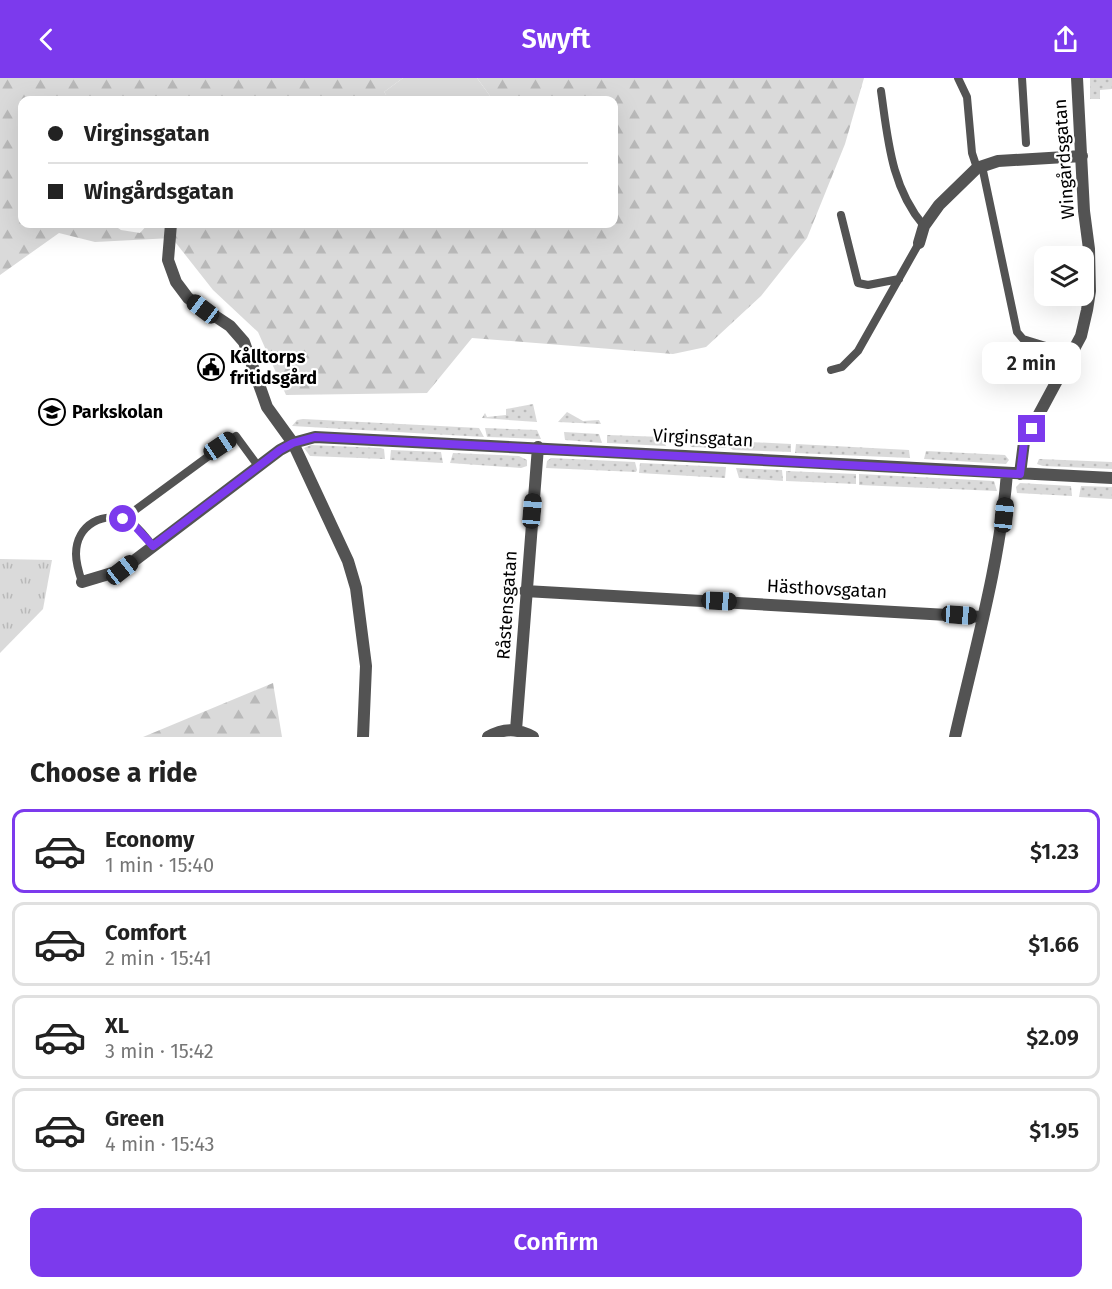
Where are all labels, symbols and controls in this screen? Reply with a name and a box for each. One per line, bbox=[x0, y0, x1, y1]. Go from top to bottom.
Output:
icon: back bbox=[30, 23, 63, 56]
text: Swyft bbox=[522, 23, 590, 55]
icon: share bbox=[1049, 23, 1082, 56]
street label: Wingårdsgatan bbox=[1049, 98, 1079, 220]
text: Virginsgatan bbox=[84, 120, 210, 147]
text: Wingårdsgatan bbox=[84, 178, 234, 205]
map controls bbox=[1034, 246, 1094, 306]
button: layers bbox=[1034, 246, 1094, 306]
car bbox=[183, 291, 223, 327]
callout: 2 min bbox=[982, 342, 1082, 384]
place label: Kålltorps fritidsgård bbox=[230, 346, 317, 389]
text: 2 min bbox=[1007, 351, 1056, 375]
public building icon: Kålltorps fritidsgård bbox=[196, 352, 226, 382]
school or university icon: Parkskolan bbox=[37, 397, 67, 427]
place label: Parkskolan bbox=[72, 401, 163, 423]
route end bbox=[1018, 415, 1045, 442]
street label: Virginsgatan bbox=[652, 424, 754, 452]
car bbox=[200, 428, 240, 464]
car bbox=[521, 492, 543, 530]
car bbox=[993, 496, 1015, 534]
route start bbox=[109, 505, 136, 532]
street label: Råstensgatan bbox=[492, 550, 522, 660]
car bbox=[102, 552, 142, 588]
street label: Hästhovsgatan bbox=[766, 575, 888, 603]
car bbox=[701, 591, 737, 611]
car bbox=[940, 605, 978, 625]
text: Choose a ride bbox=[30, 757, 197, 789]
icon: car bbox=[33, 824, 87, 878]
text: Economy bbox=[105, 826, 194, 853]
text: $1.23 bbox=[1030, 838, 1079, 865]
text: 1 min · 15:40 bbox=[105, 853, 214, 877]
icon: car bbox=[33, 917, 87, 971]
text: Comfort bbox=[105, 919, 186, 946]
text: $1.66 bbox=[1028, 931, 1079, 958]
text: 2 min · 15:41 bbox=[105, 946, 212, 970]
icon: car bbox=[33, 1010, 87, 1064]
text: XL bbox=[105, 1012, 129, 1039]
text: $2.09 bbox=[1026, 1024, 1079, 1051]
text: 3 min · 15:42 bbox=[105, 1039, 214, 1063]
icon: car bbox=[33, 1103, 87, 1157]
text: Green bbox=[105, 1105, 164, 1132]
text: $1.95 bbox=[1029, 1117, 1079, 1144]
text: 4 min · 15:43 bbox=[105, 1132, 215, 1156]
button: Confirm bbox=[30, 1208, 1082, 1277]

